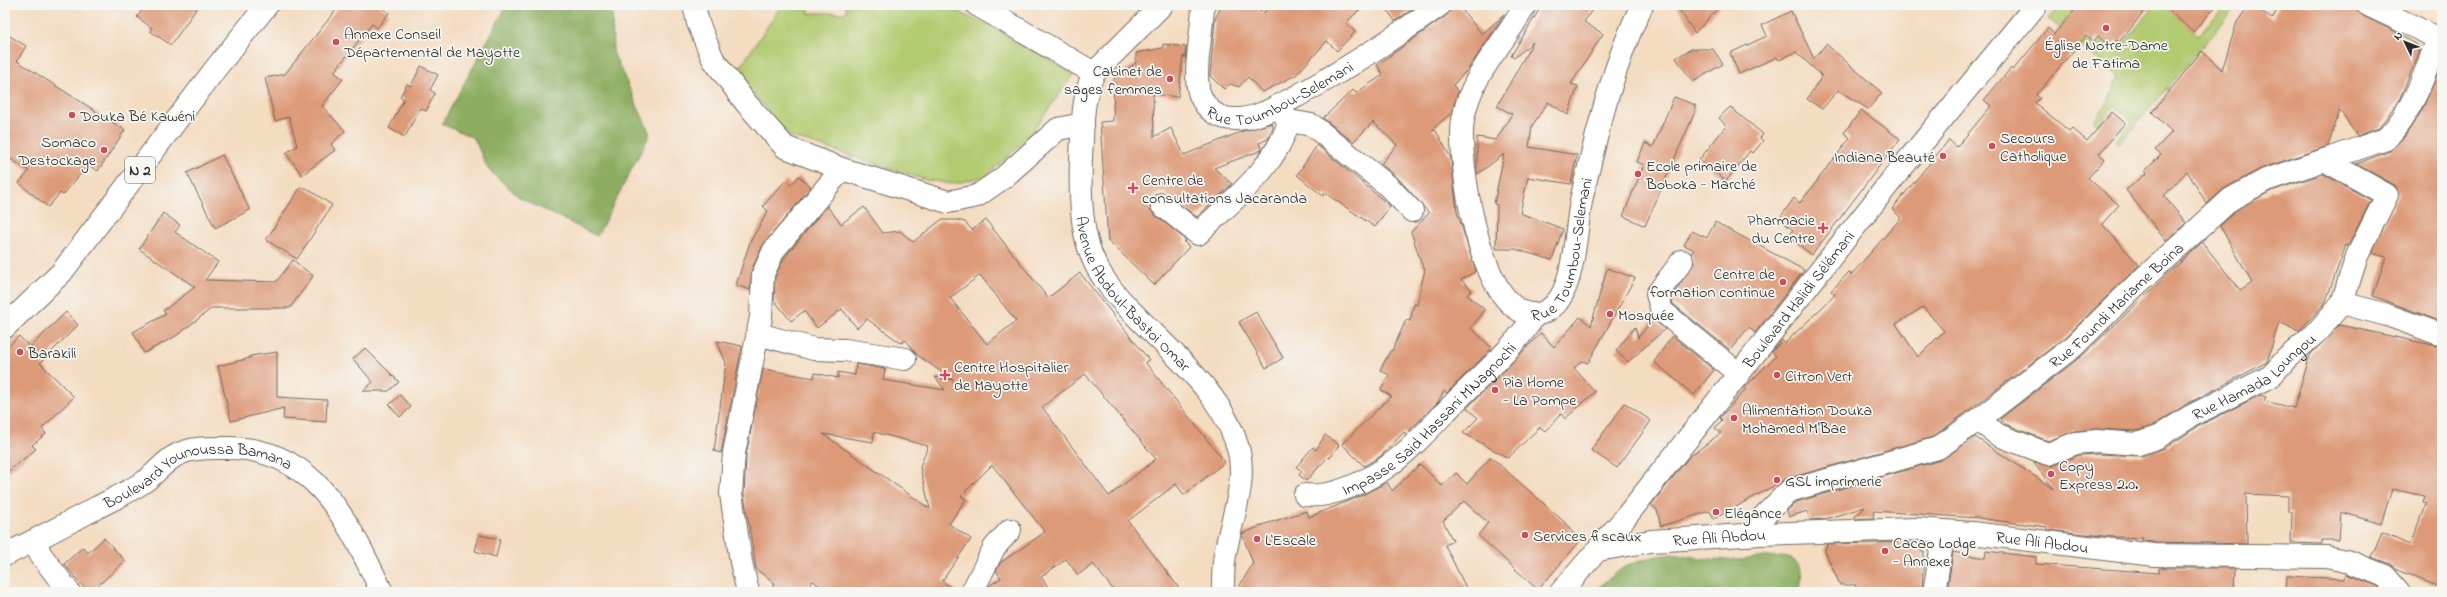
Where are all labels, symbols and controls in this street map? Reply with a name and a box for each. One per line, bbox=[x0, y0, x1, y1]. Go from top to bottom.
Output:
north arrow bbox=[2385, 22, 2425, 62]
place label: Annexe Conseil Départemental de Mayotte bbox=[343, 23, 521, 65]
marker: Église Notre-Dame de Fatima bbox=[2101, 23, 2111, 33]
text: N bbox=[2390, 28, 2407, 44]
place label: Église Notre-Dame de Fatima bbox=[2044, 34, 2169, 76]
marker: Annexe Conseil Départemental de Mayotte bbox=[331, 37, 341, 47]
street label: Rue Toumbou-Selemani bbox=[1200, 56, 1359, 133]
place label: Cabinet de sages femmes bbox=[1064, 60, 1163, 102]
marker: Cabinet de sages femmes bbox=[1165, 74, 1175, 84]
place label: Douka Bé Kawéni bbox=[79, 105, 196, 129]
marker: Douka Bé Kawéni bbox=[67, 110, 77, 120]
place label: Secours Catholique bbox=[2000, 127, 2068, 169]
place label: Somaco Destockage bbox=[17, 131, 97, 173]
marker: Secours Catholique bbox=[1987, 141, 1997, 151]
marker: Somaco Destockage bbox=[99, 145, 109, 155]
place label: Indiana Beauté bbox=[1834, 146, 1936, 170]
marker: Indiana Beauté bbox=[1938, 151, 1948, 161]
place label: Ecole primaire de Boboka - Marché bbox=[1645, 155, 1758, 197]
road number: N 2 bbox=[125, 157, 155, 183]
place label: Centre de consultations Jacaranda bbox=[1142, 169, 1307, 211]
marker: Ecole primaire de Boboka - Marché bbox=[1633, 169, 1643, 179]
street label: Rue Toumbou-Selemani bbox=[1530, 175, 1600, 328]
marker: Centre de consultations Jacaranda bbox=[1127, 182, 1139, 194]
place label: Pharmacie du Centre bbox=[1747, 209, 1816, 251]
street label: Avenue Abdoul-Bastoi Omar bbox=[1068, 215, 1196, 378]
marker: Pharmacie du Centre bbox=[1818, 223, 1828, 233]
street label: Boulevard Halidi Sélémani bbox=[1737, 226, 1862, 375]
street label: Rue Foundi Mariame Boina bbox=[2045, 237, 2190, 375]
place label: Centre de formation continue bbox=[1650, 263, 1776, 305]
marker: Centre de formation continue bbox=[1778, 277, 1788, 287]
place label: Mosquée bbox=[1618, 304, 1675, 328]
marker: Mosquée bbox=[1605, 309, 1615, 319]
street label: Rue Hamada Loungou bbox=[2188, 328, 2322, 428]
street label: Impasse Said Hassani M'Nagnochi bbox=[1339, 338, 1523, 503]
place label: Barakili bbox=[27, 342, 77, 366]
marker: Barakili bbox=[15, 347, 25, 357]
place label: Centre Hospitalier de Mayotte bbox=[954, 356, 1068, 398]
place label: Citron Vert bbox=[1785, 365, 1853, 389]
marker: Centre Hospitalier de Mayotte bbox=[939, 369, 951, 381]
marker: Citron Vert bbox=[1772, 370, 1782, 380]
place label: Pia Home - La Pompe bbox=[1503, 371, 1577, 413]
marker: Pia Home - La Pompe bbox=[1490, 385, 1500, 395]
place label: Alimentation Douka Mohamed M'Bae bbox=[1742, 399, 1872, 441]
marker: Alimentation Douka Mohamed M'Bae bbox=[1729, 413, 1739, 423]
street label: Boulevard Younoussa Bamana bbox=[99, 438, 296, 517]
place label: Copy Express 2.0. bbox=[2059, 455, 2138, 497]
marker: Copy Express 2.0. bbox=[2046, 469, 2056, 479]
place label: GSL imprimerie bbox=[1785, 470, 1882, 494]
marker: GSL imprimerie bbox=[1772, 475, 1782, 485]
place label: Elégance bbox=[1724, 502, 1782, 526]
marker: Elégance bbox=[1711, 507, 1721, 517]
street label: Rue Ali Abdou bbox=[1672, 524, 1766, 554]
place label: Services fiscaux bbox=[1533, 525, 1641, 549]
street label: Rue Ali Abdou bbox=[1994, 526, 2090, 561]
place label: L'Escale bbox=[1265, 529, 1317, 553]
marker: Services fiscaux bbox=[1520, 530, 1530, 540]
place label: Cacao Lodge - Annexe bbox=[1893, 532, 1977, 574]
marker: L'Escale bbox=[1252, 534, 1262, 544]
marker: Cacao Lodge - Annexe bbox=[1880, 546, 1890, 556]

